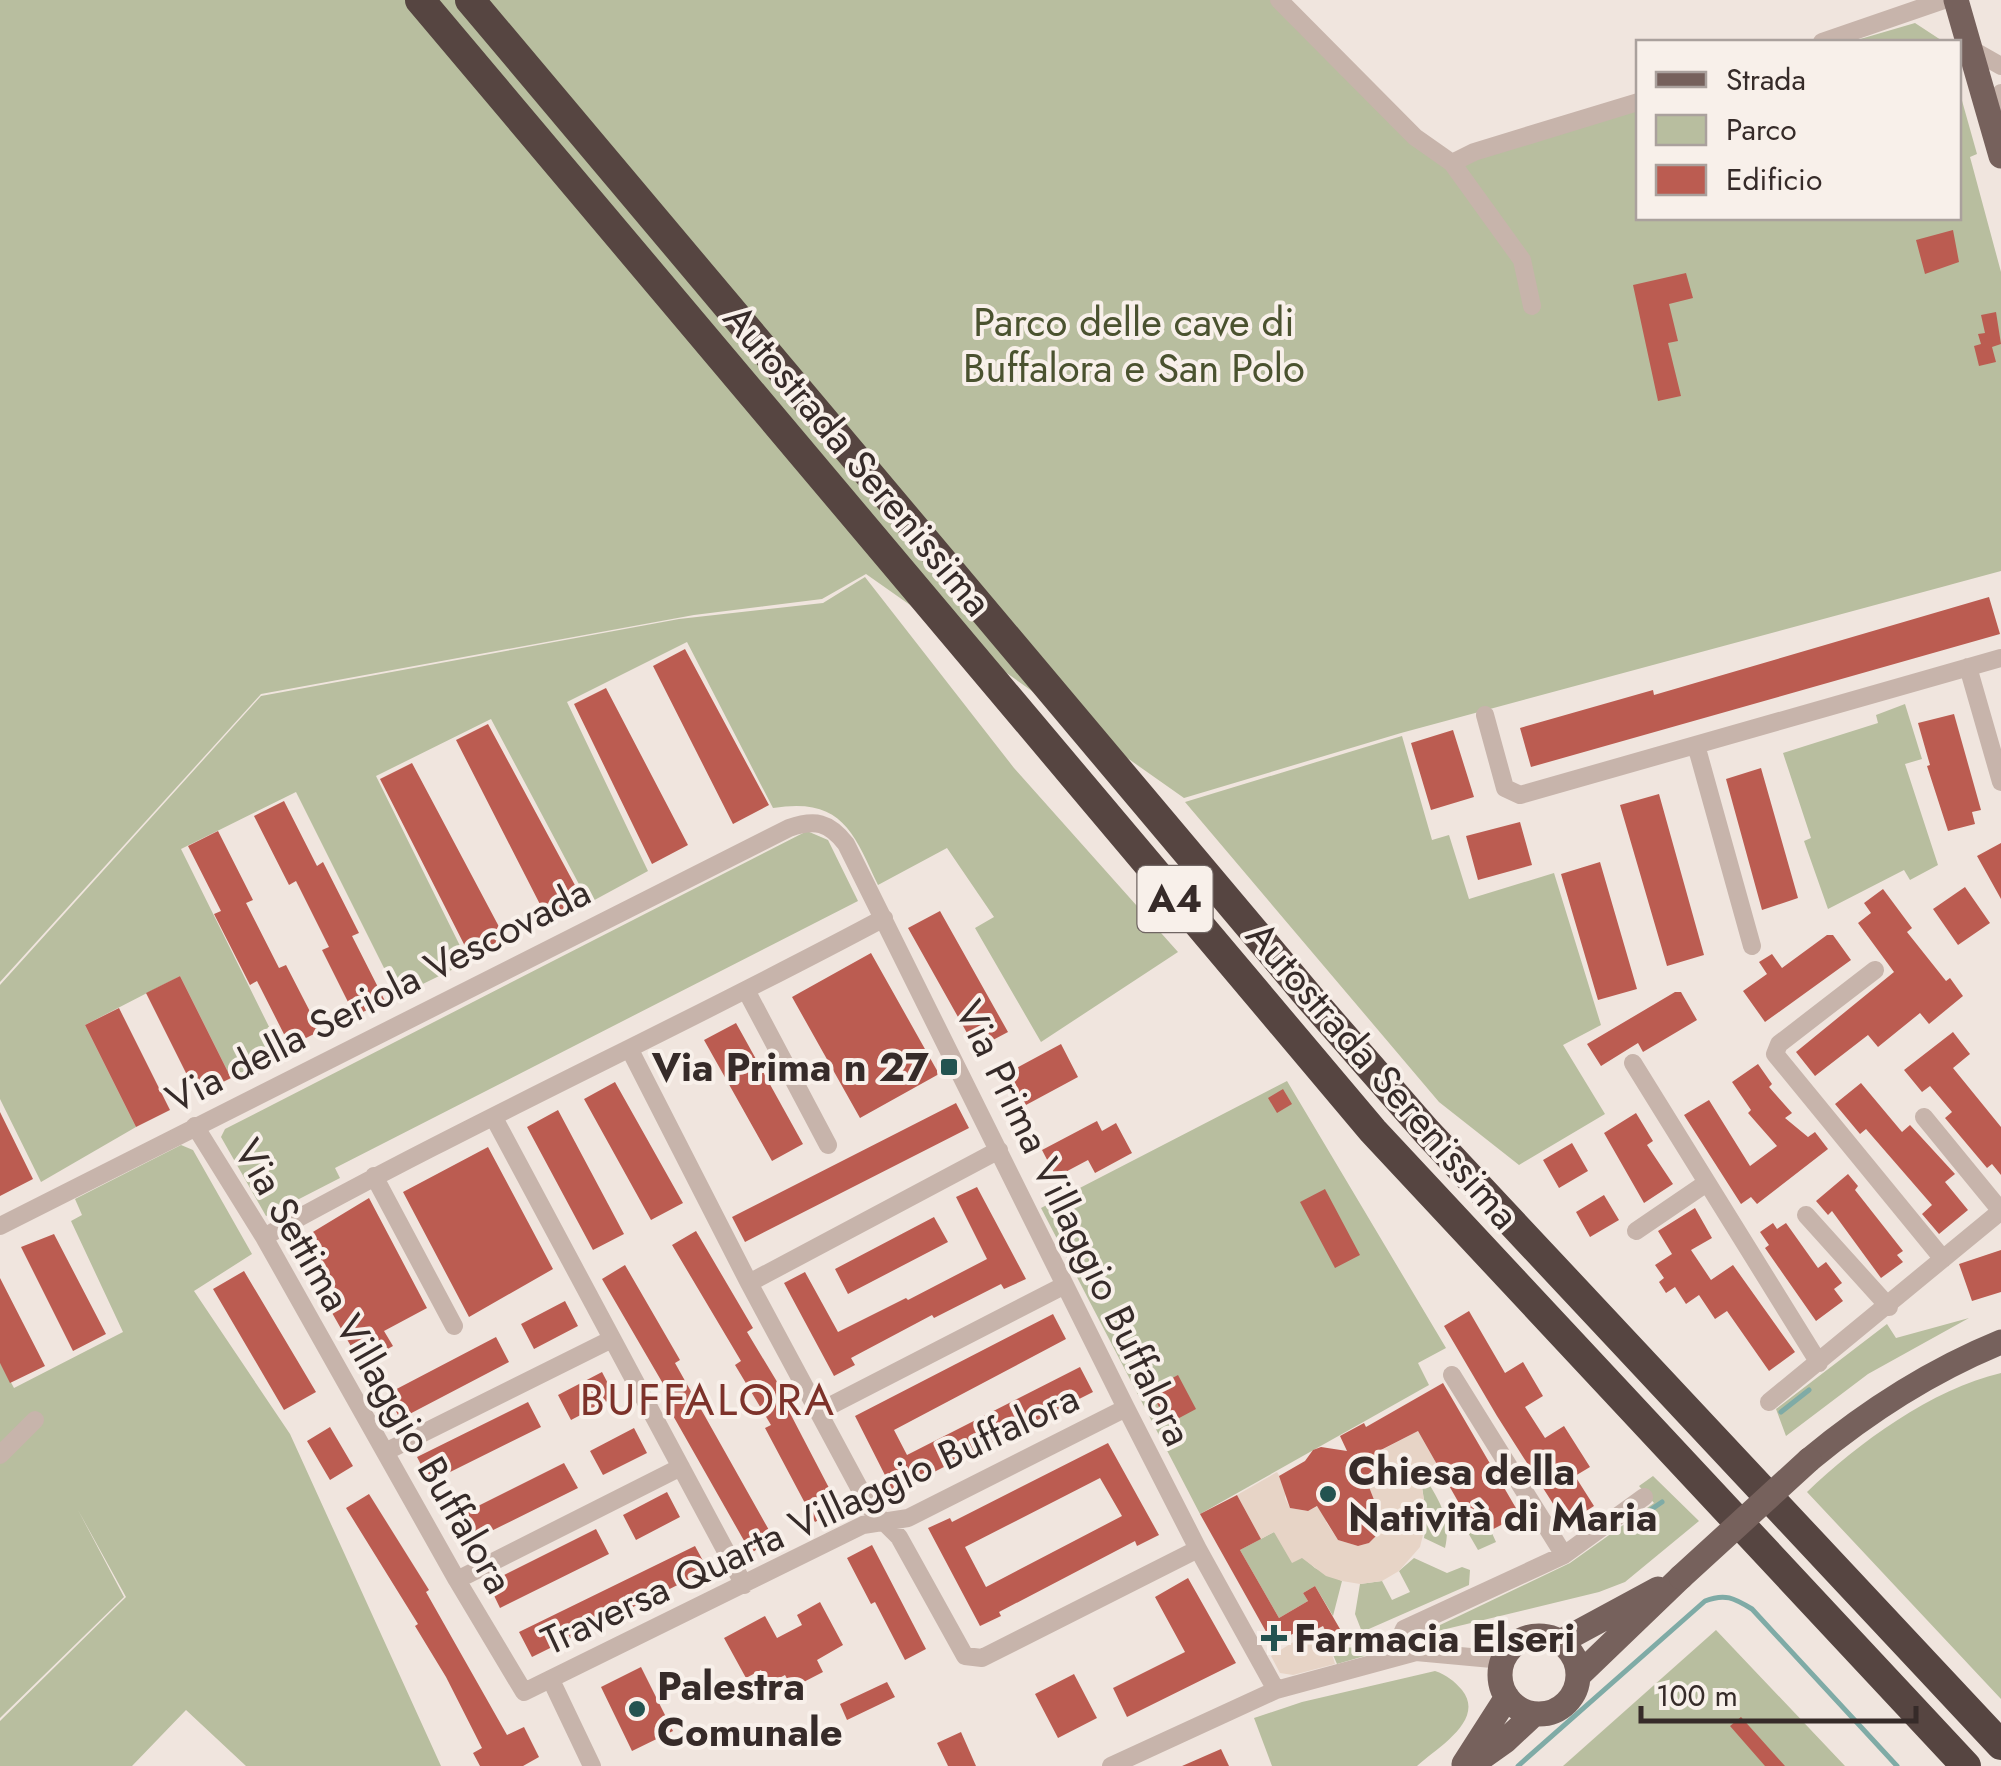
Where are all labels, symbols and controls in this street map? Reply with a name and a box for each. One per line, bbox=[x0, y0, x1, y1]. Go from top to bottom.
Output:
legend bbox=[1636, 40, 1961, 220]
text: Strada bbox=[1726, 58, 1806, 101]
text: Parco bbox=[1726, 108, 1797, 151]
text: Edificio bbox=[1726, 158, 1822, 201]
street label: Autostrada Serenissima bbox=[710, 291, 1006, 629]
park label: Parco delle cave di Buffalora e San Polo bbox=[963, 293, 1305, 397]
street label: Via della Seriola Vescovada bbox=[156, 863, 600, 1127]
road number: A4 bbox=[1138, 866, 1212, 932]
street label: Autostrada Serenissima bbox=[1233, 908, 1533, 1242]
street label: Via Prima Villaggio Buffalora bbox=[941, 990, 1207, 1456]
place label: Via Prima n 27 bbox=[651, 1038, 930, 1096]
marker: Via Prima n 27 bbox=[938, 1056, 960, 1078]
street label: Via Settima Villaggio Buffalora bbox=[220, 1128, 528, 1604]
district label: BUFFALORA bbox=[580, 1367, 836, 1432]
street label: Traversa Quarta Villaggio Buffalora bbox=[532, 1369, 1088, 1669]
place label: Chiesa della Natività di Maria bbox=[1348, 1442, 1658, 1546]
marker: Chiesa della Natività di Maria bbox=[1317, 1483, 1339, 1505]
place label: Farmacia Elseri bbox=[1294, 1609, 1575, 1667]
marker: Farmacia Elseri bbox=[1263, 1627, 1285, 1649]
place label: Palestra Comunale bbox=[657, 1657, 843, 1761]
scale bar bbox=[1641, 1661, 1916, 1723]
text: 100 m bbox=[1656, 1674, 1738, 1717]
marker: Palestra Comunale bbox=[626, 1698, 648, 1720]

